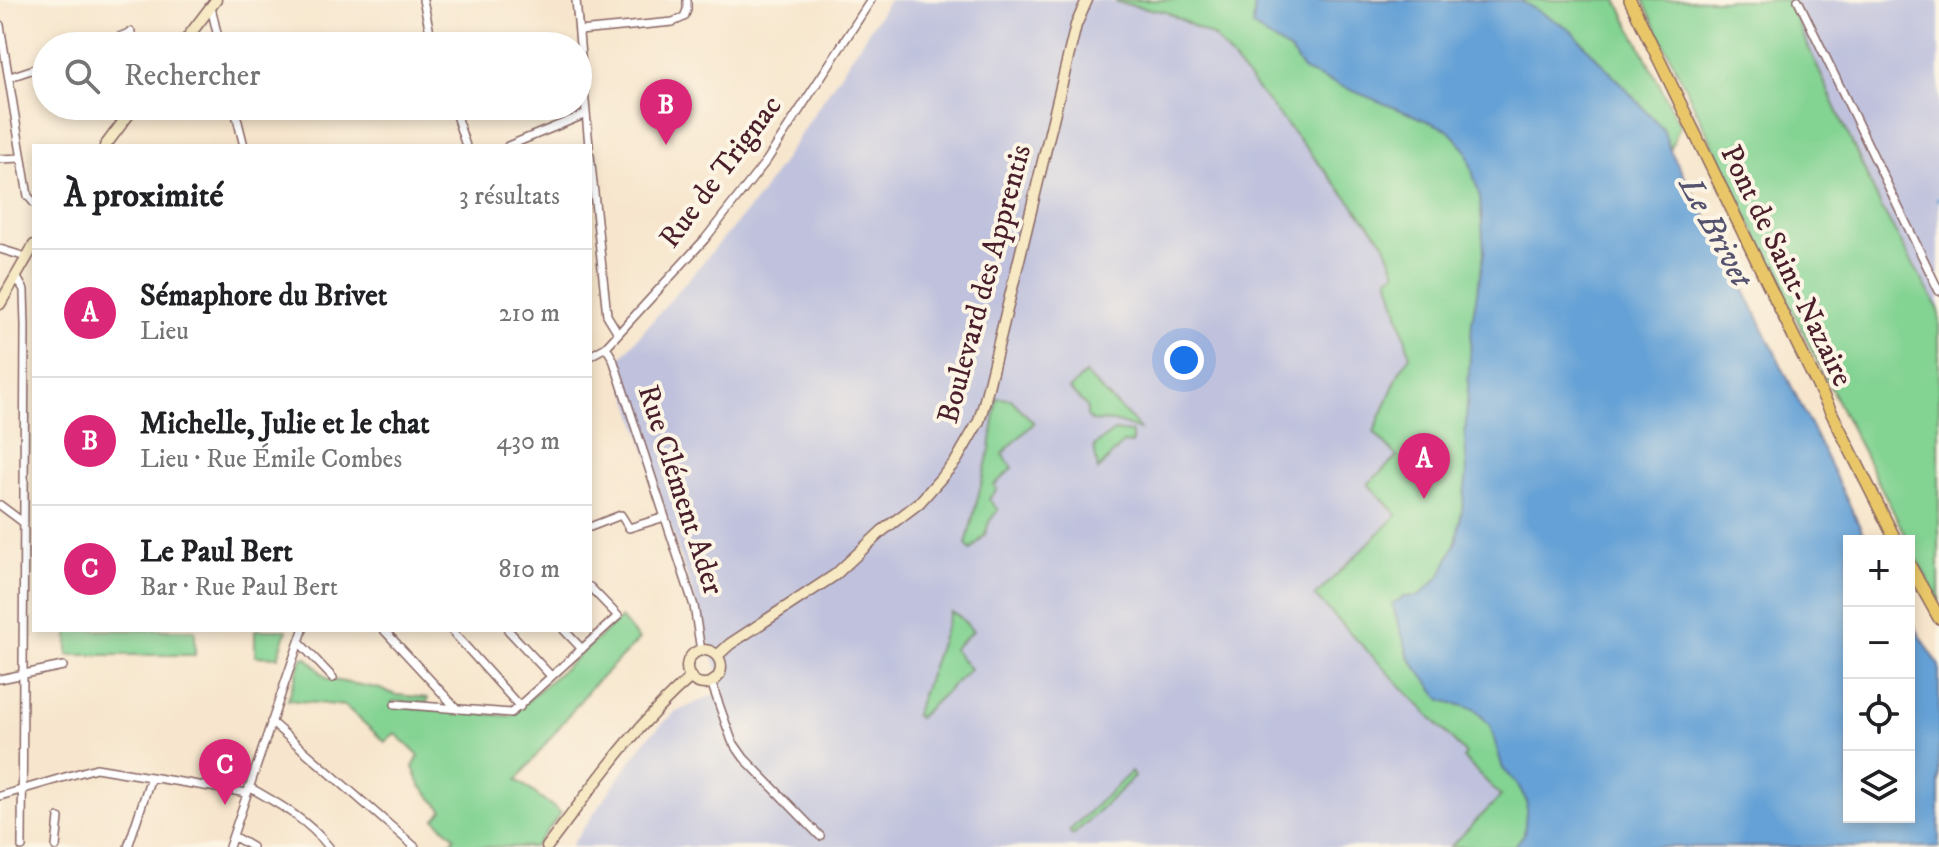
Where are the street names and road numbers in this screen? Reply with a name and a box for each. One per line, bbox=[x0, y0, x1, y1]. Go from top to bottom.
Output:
street label: Rue de Trignac bbox=[652, 88, 790, 256]
street label: Pont de Saint-Nazaire bbox=[1711, 139, 1861, 393]
street label: Boulevard des Apprentis bbox=[930, 140, 1040, 428]
street label: Rue Clément Ader bbox=[629, 380, 731, 600]

